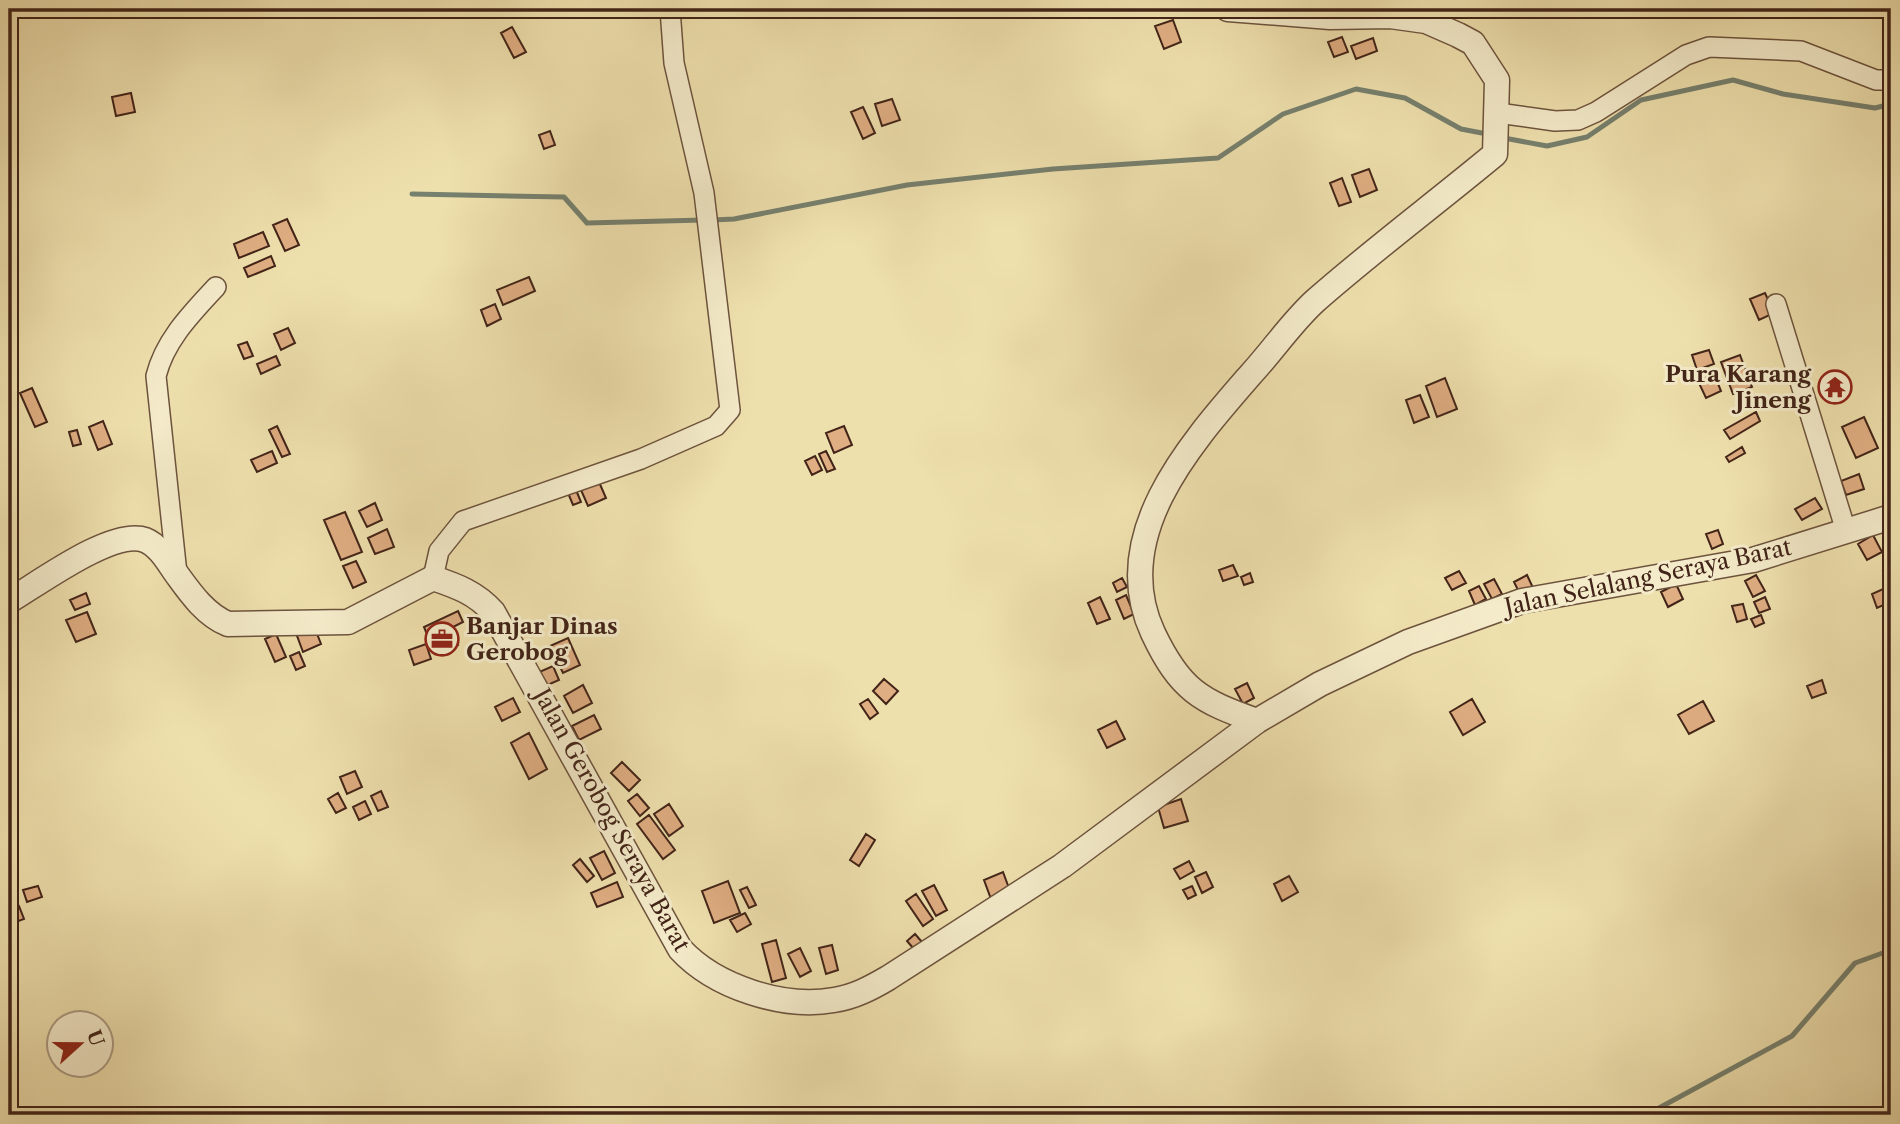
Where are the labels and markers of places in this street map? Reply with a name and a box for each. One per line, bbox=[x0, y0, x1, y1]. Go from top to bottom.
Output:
place label: Pura Karang Jineng bbox=[1665, 360, 1812, 414]
temple icon: Pura Karang Jineng bbox=[1816, 368, 1854, 406]
place label: Banjar Dinas Gerobog bbox=[466, 612, 618, 666]
office icon: Banjar Dinas Gerobog bbox=[423, 620, 461, 658]

